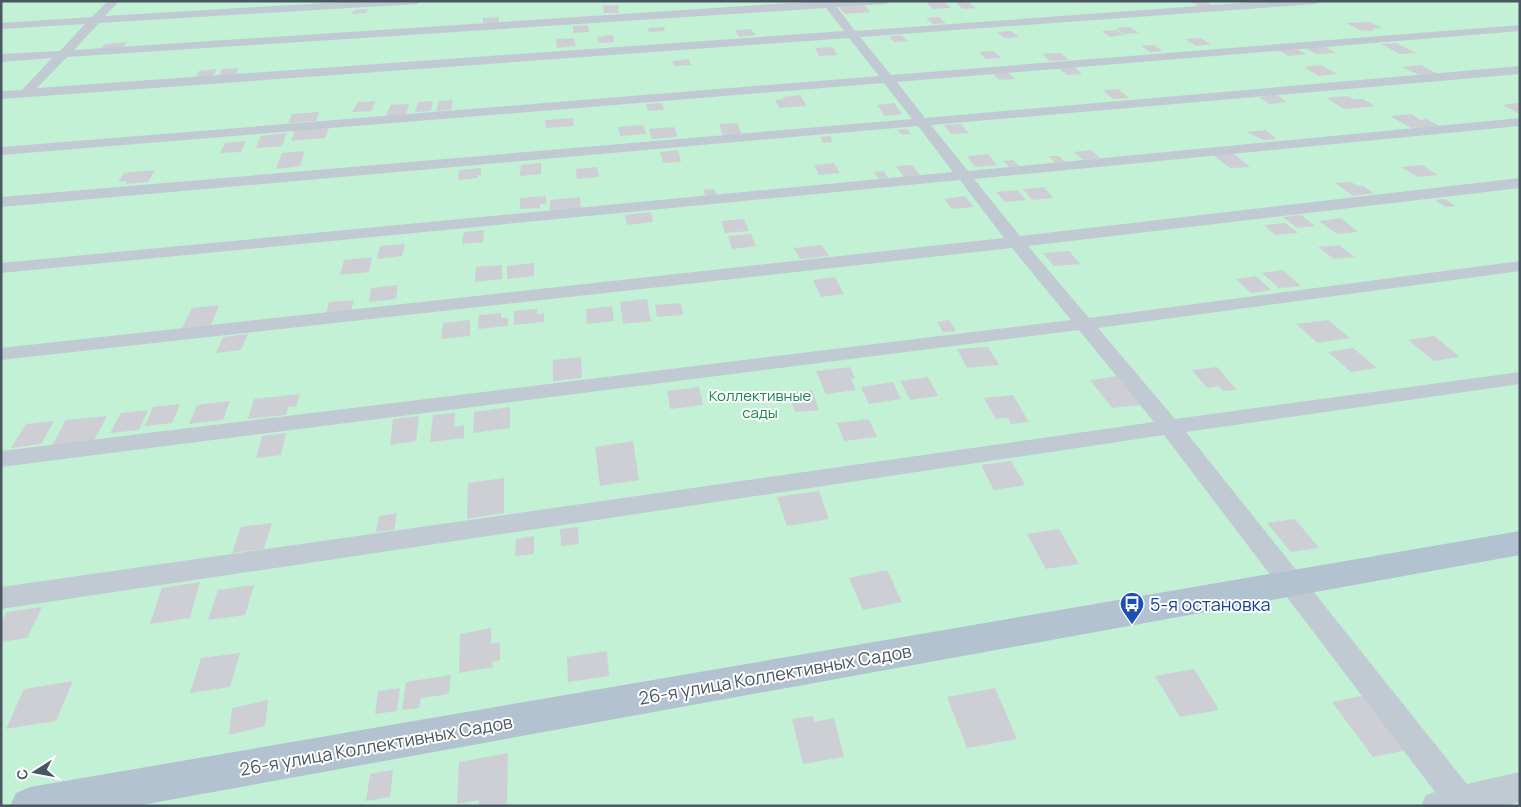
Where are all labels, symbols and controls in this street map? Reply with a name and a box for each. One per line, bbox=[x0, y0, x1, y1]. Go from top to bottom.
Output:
park label: Коллективные сады bbox=[709, 385, 811, 423]
bus stop icon: 5-я остановка bbox=[1119, 591, 1145, 625]
place label: 5-я остановка bbox=[1150, 592, 1270, 616]
street label: 26-я улица Коллективных Садов bbox=[637, 638, 914, 710]
street label: 26-я улица Коллективных Садов bbox=[238, 709, 515, 781]
north arrow bbox=[10, 747, 60, 797]
text: С bbox=[11, 768, 32, 781]

